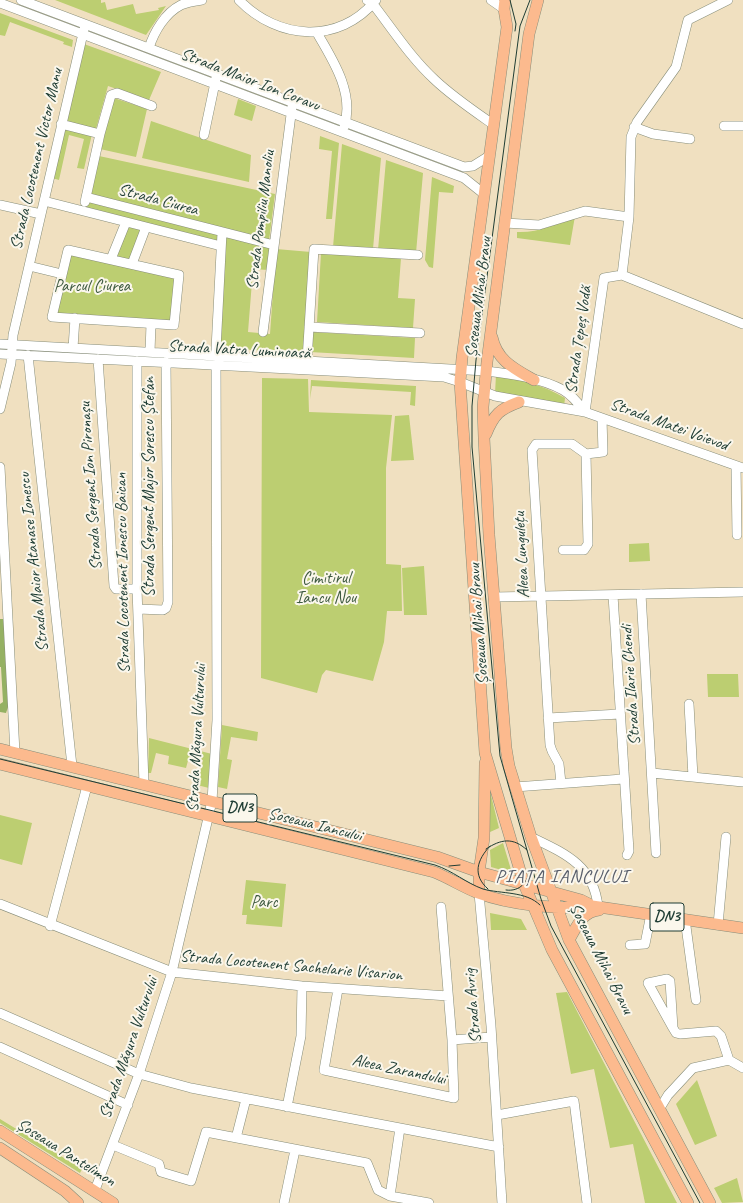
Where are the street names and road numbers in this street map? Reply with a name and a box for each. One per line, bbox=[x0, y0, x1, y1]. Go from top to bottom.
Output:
street label: Strada Maior Ion Coravu bbox=[177, 44, 323, 116]
street label: Strada Locotenent Victor Manu bbox=[6, 66, 68, 252]
street label: Strada Pompiliu Manoliu bbox=[242, 149, 280, 291]
street label: Strada Ciurea bbox=[116, 180, 200, 220]
street label: Șoseaua Mihai Bravu bbox=[461, 235, 497, 359]
street label: Strada Țepeș Vodă bbox=[561, 285, 597, 395]
street label: Strada Vatra Luminoasă bbox=[167, 336, 311, 364]
street label: Strada Sergent Major Sorescu Ștefan bbox=[140, 377, 160, 597]
street label: Strada Matei Voievod bbox=[607, 394, 731, 456]
street label: Strada Sergent Ion Pironașu bbox=[75, 401, 107, 571]
street label: Strada Maior Atanase Ionescu bbox=[14, 471, 54, 653]
street label: Strada Locotenent Ionescu Baican bbox=[111, 472, 135, 674]
street label: Aleea Lungulețu bbox=[510, 511, 534, 599]
street label: Șoseaua Mihai Bravu bbox=[465, 563, 493, 685]
street label: Strada Ilarie Chendi bbox=[617, 624, 645, 746]
street label: Strada Măgura Vulturului bbox=[183, 663, 211, 813]
road number: DN3 bbox=[223, 794, 257, 822]
street label: Șoseaua Iancului bbox=[266, 803, 364, 847]
street label: Șoseaua Mihai Bravu bbox=[564, 900, 638, 1018]
road number: DN3 bbox=[650, 903, 684, 931]
street label: Strada Locotenent Sachelarie Visarion bbox=[179, 946, 403, 986]
street label: Strada Avrig bbox=[460, 968, 486, 1044]
street label: Strada Măgura Vulturului bbox=[95, 975, 163, 1121]
street label: Aleea Zarandului bbox=[350, 1050, 448, 1090]
street label: Șoseaua Pantelimon bbox=[13, 1114, 119, 1192]

